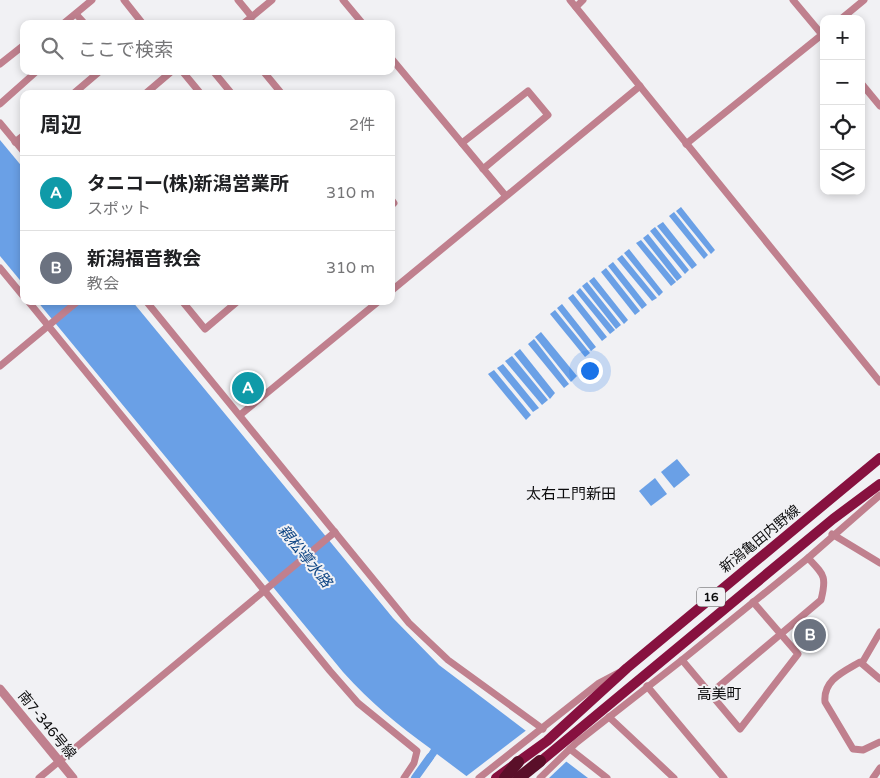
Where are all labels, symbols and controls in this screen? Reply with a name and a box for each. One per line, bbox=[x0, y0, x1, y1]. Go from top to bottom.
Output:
map controls bbox=[820, 15, 865, 195]
button: + bbox=[820, 15, 865, 60]
search box bbox=[20, 20, 395, 75]
icon: search bbox=[38, 34, 66, 62]
text: ここで検索 bbox=[78, 39, 173, 61]
button: − bbox=[820, 60, 865, 105]
button: locate bbox=[820, 105, 865, 150]
text: 周辺 bbox=[40, 113, 82, 138]
text: 2件 bbox=[349, 115, 375, 135]
button: layers bbox=[820, 150, 865, 195]
text: タニコー(株)新潟営業所 bbox=[87, 173, 289, 195]
text: A bbox=[50, 183, 62, 203]
text: 310 m bbox=[326, 183, 375, 203]
text: スポット bbox=[87, 199, 151, 219]
text: 新潟福音教会 bbox=[87, 248, 201, 270]
text: B bbox=[50, 258, 62, 278]
text: 310 m bbox=[326, 258, 375, 278]
text: 教会 bbox=[87, 274, 119, 294]
your location bbox=[577, 358, 603, 384]
pin: A bbox=[232, 369, 264, 407]
district label: 太右エ門新田 bbox=[526, 485, 616, 503]
street label: 新潟亀田内野線 bbox=[717, 502, 803, 576]
water label: 親松導水路 bbox=[274, 521, 337, 592]
road number: 16 bbox=[697, 588, 725, 606]
pin: B bbox=[794, 616, 826, 654]
district label: 高美町 bbox=[696, 685, 742, 703]
street label: 南7-346号線 bbox=[14, 688, 80, 762]

